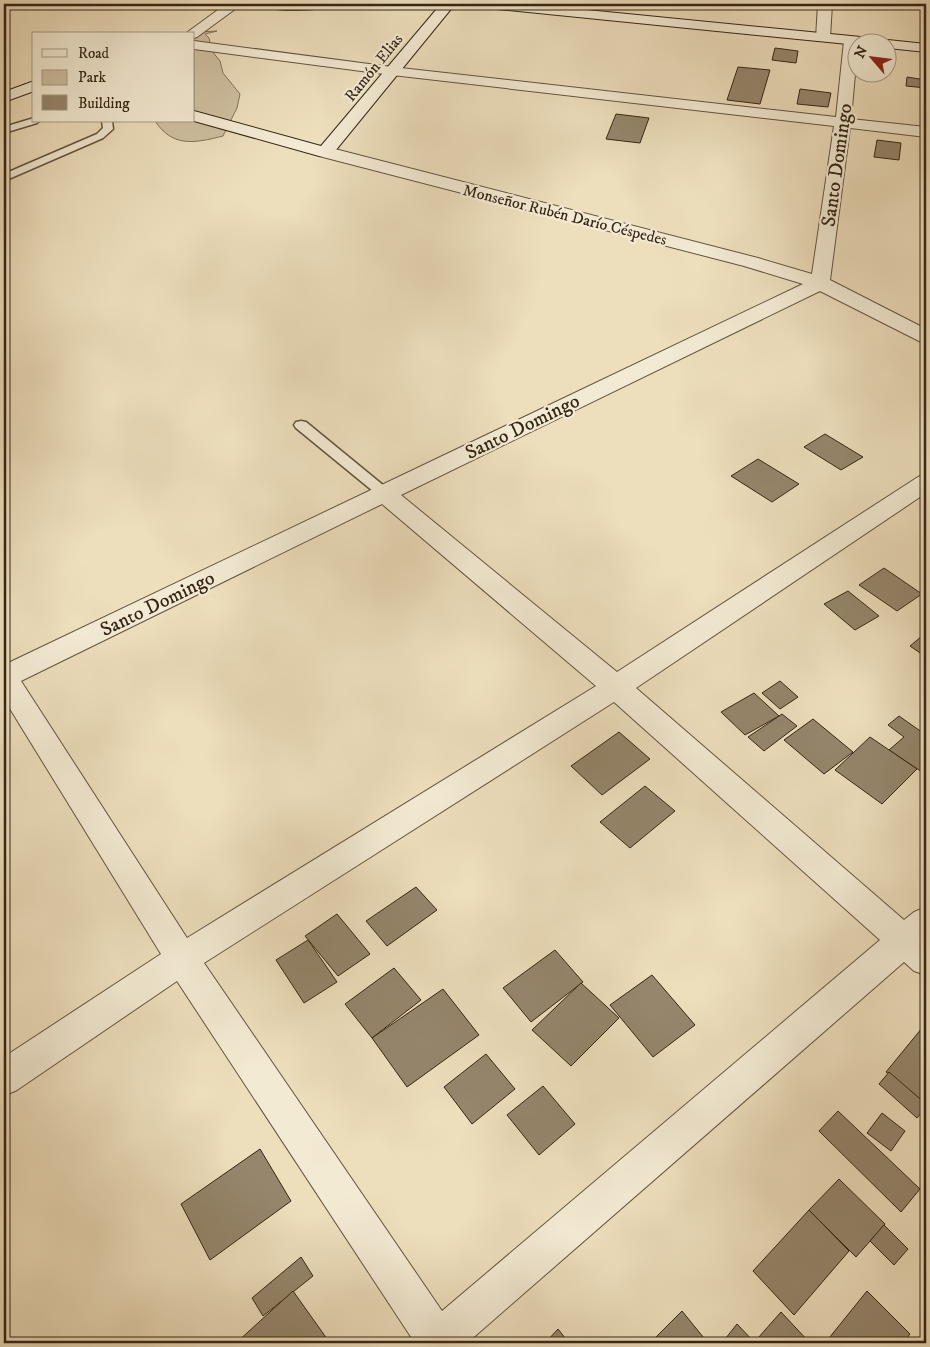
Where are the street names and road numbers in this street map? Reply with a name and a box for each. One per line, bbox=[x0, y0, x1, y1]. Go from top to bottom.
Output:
street label: Ramón Elias bbox=[340, 30, 407, 106]
street label: Santo Domingo bbox=[816, 102, 859, 229]
street label: Monseñor Rubén Darío Céspedes bbox=[461, 180, 669, 250]
street label: Santo Domingo bbox=[461, 389, 584, 466]
street label: Santo Domingo bbox=[96, 566, 219, 643]

